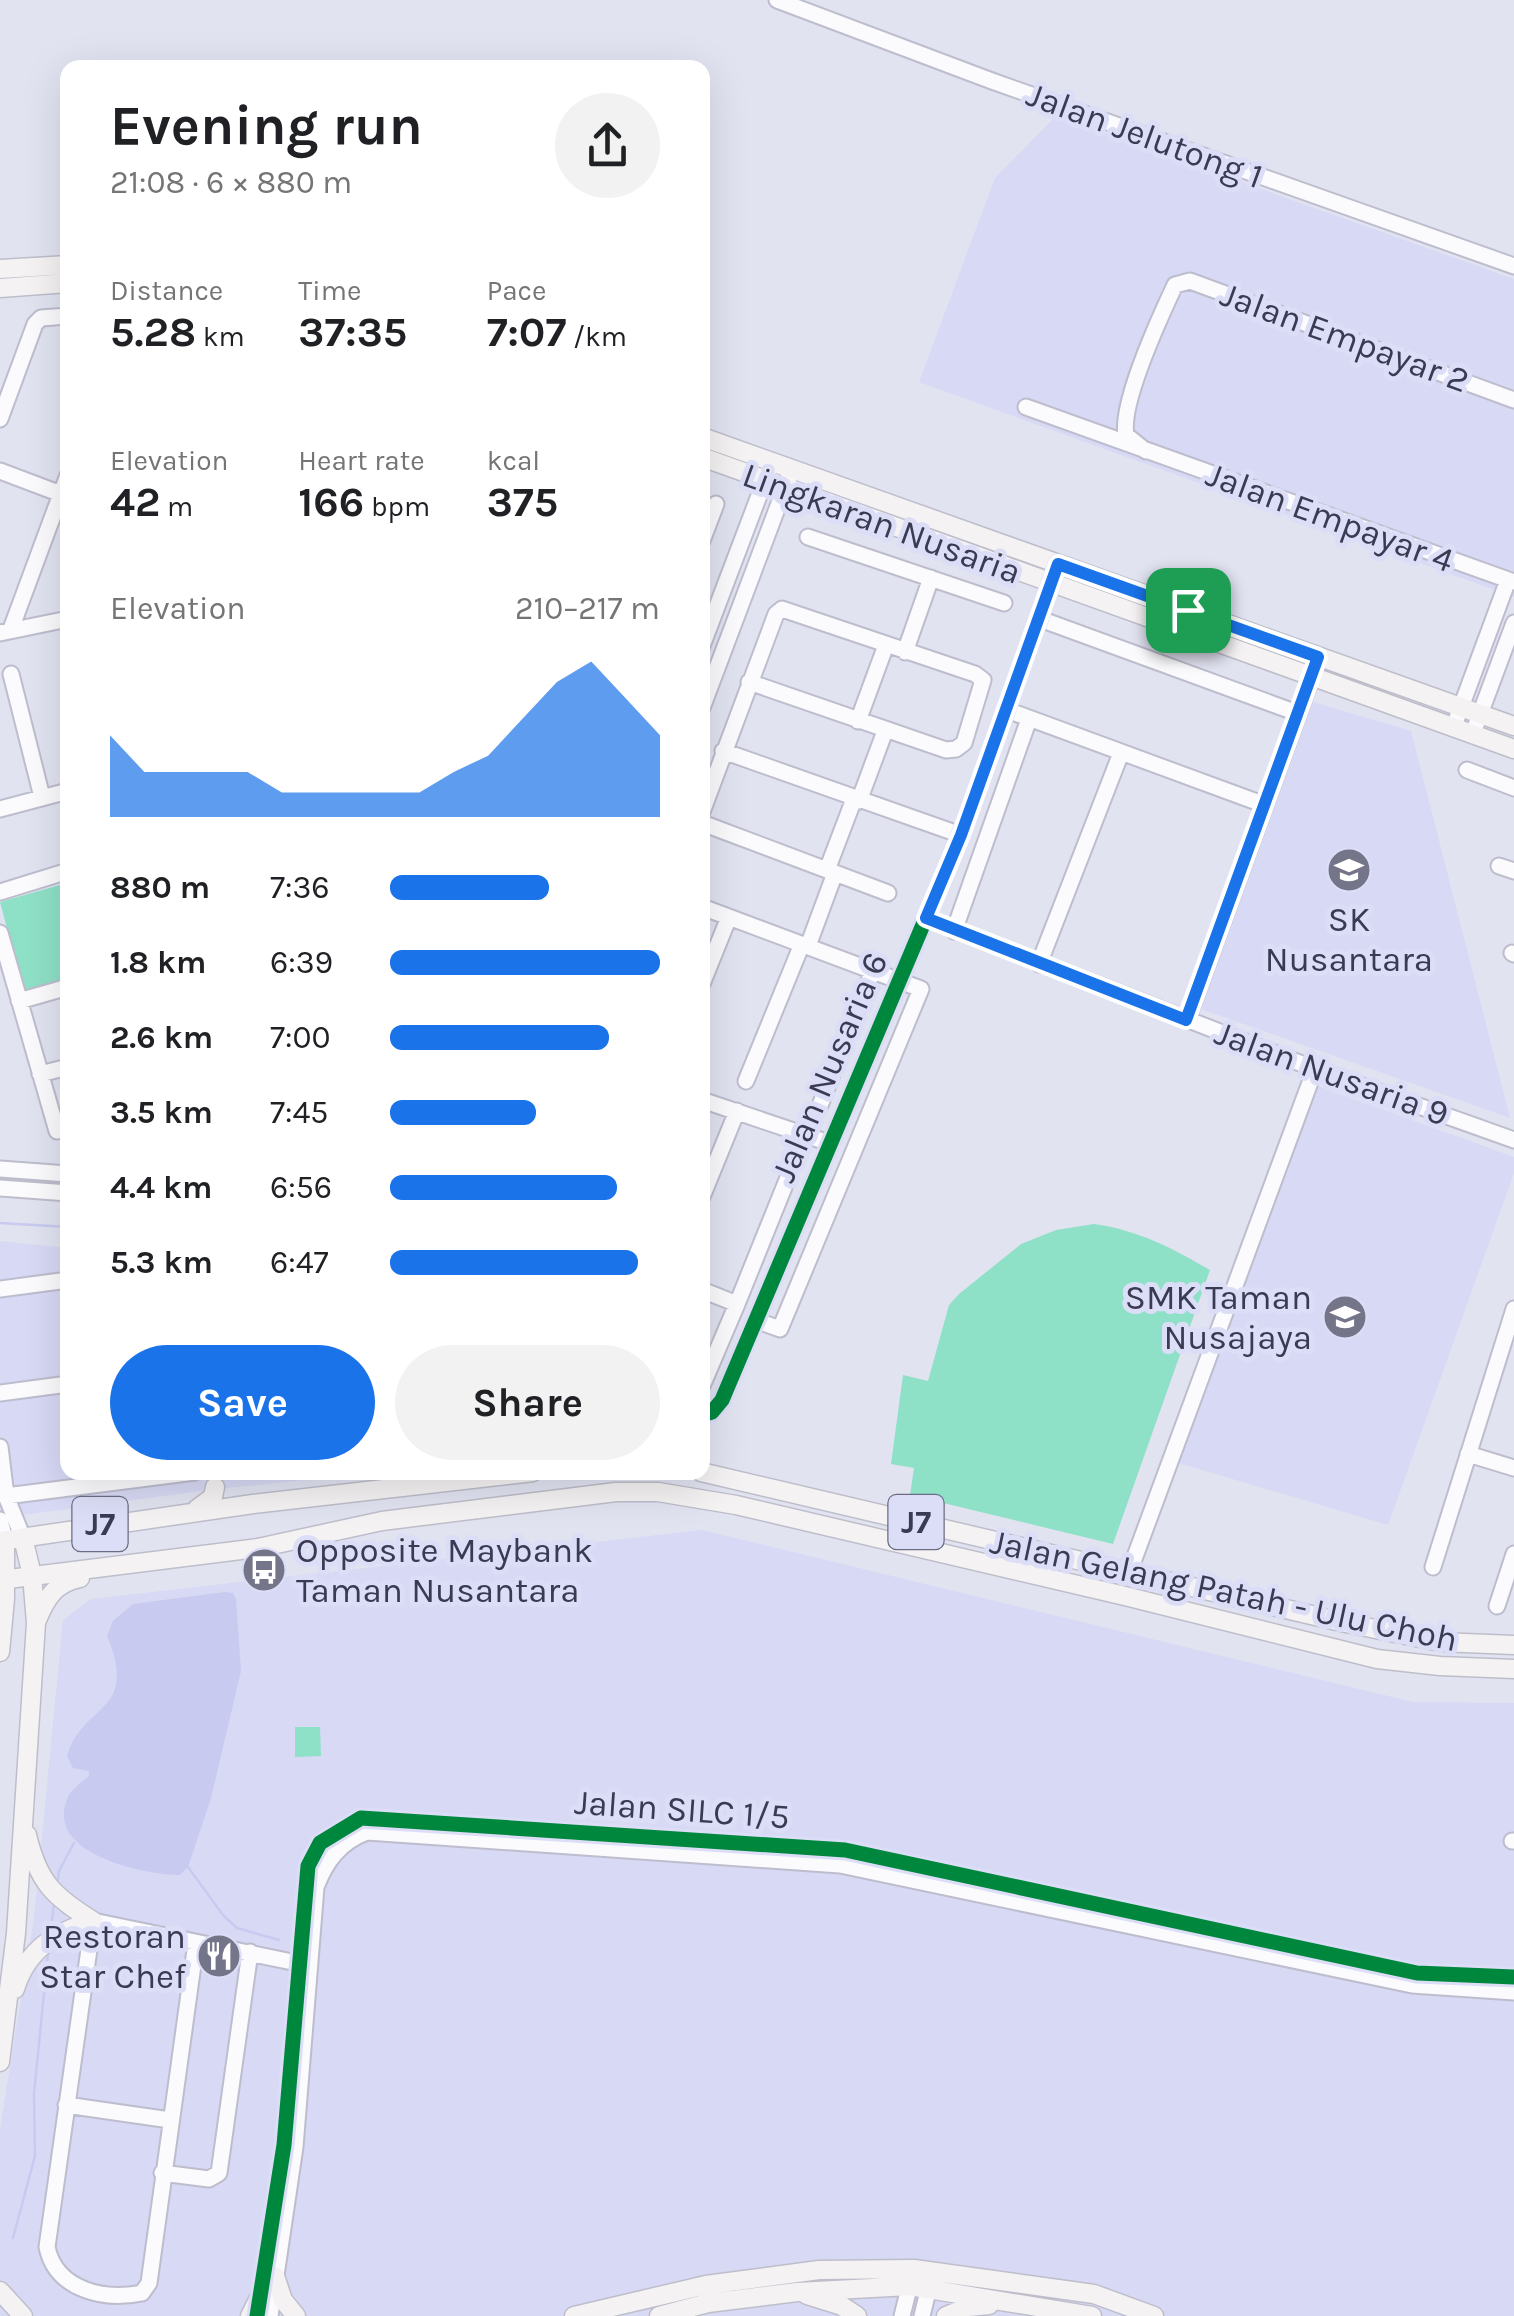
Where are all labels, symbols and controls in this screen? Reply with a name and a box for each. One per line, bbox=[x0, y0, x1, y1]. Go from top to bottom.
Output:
street label: Jalan Jelutong 1 bbox=[1021, 74, 1268, 197]
button: share bbox=[555, 93, 660, 198]
text: Evening run bbox=[110, 94, 423, 158]
text: 21:08 · 6 × 880 m bbox=[110, 164, 352, 201]
text: Distance bbox=[110, 274, 223, 307]
text: Time bbox=[298, 274, 361, 307]
text: Pace bbox=[487, 274, 546, 307]
street label: Jalan Empayar 2 bbox=[1215, 274, 1474, 401]
text: 5.28 bbox=[110, 307, 196, 357]
text: 37:35 bbox=[298, 307, 407, 357]
text: 7:07 bbox=[487, 307, 566, 357]
text: km bbox=[196, 320, 245, 353]
text: /km bbox=[566, 320, 627, 353]
text: Elevation bbox=[110, 444, 229, 477]
text: Heart rate bbox=[298, 444, 425, 477]
text: kcal bbox=[487, 444, 540, 477]
street label: Lingkaran Nusaria bbox=[737, 454, 1027, 593]
street label: Jalan Empayar 4 bbox=[1201, 454, 1459, 581]
text: 42 bbox=[110, 477, 160, 527]
text: 166 bbox=[298, 477, 364, 527]
text: 375 bbox=[487, 477, 558, 527]
text: m bbox=[160, 490, 193, 523]
text: bpm bbox=[364, 490, 430, 523]
pin bbox=[1146, 568, 1231, 653]
icon: arrive bbox=[1161, 583, 1216, 638]
text: Elevation bbox=[110, 590, 245, 627]
text: 210–217 m bbox=[515, 590, 660, 627]
school or university icon: SK Nusantara bbox=[1326, 847, 1372, 893]
text: 880 m bbox=[110, 869, 210, 906]
text: 7:36 bbox=[270, 869, 330, 906]
place label: SK Nusantara bbox=[1265, 899, 1433, 980]
text: 1.8 km bbox=[110, 944, 206, 981]
text: 6:39 bbox=[270, 944, 333, 981]
street label: Jalan Nusaria 6 bbox=[763, 946, 896, 1188]
street label: Jalan Nusaria 9 bbox=[1209, 1012, 1454, 1135]
text: 2.6 km bbox=[110, 1019, 213, 1056]
text: 7:00 bbox=[270, 1019, 330, 1056]
text: 3.5 km bbox=[110, 1094, 213, 1131]
text: 7:45 bbox=[270, 1094, 328, 1131]
text: 4.4 km bbox=[110, 1169, 212, 1206]
text: 6:56 bbox=[270, 1169, 332, 1206]
text: 5.3 km bbox=[110, 1244, 213, 1281]
text: 6:47 bbox=[270, 1244, 329, 1281]
place label: SMK Taman Nusajaya bbox=[1125, 1277, 1312, 1358]
school or university icon: SMK Taman Nusajaya bbox=[1322, 1294, 1368, 1340]
button: Save bbox=[110, 1345, 375, 1460]
button: Share bbox=[395, 1345, 660, 1460]
road number: J7 bbox=[888, 1495, 944, 1549]
road number: J7 bbox=[72, 1497, 128, 1551]
street label: Jalan Gelang Patah - Ulu Choh bbox=[987, 1521, 1461, 1660]
place label: Opposite Maybank Taman Nusantara bbox=[296, 1530, 593, 1611]
bus stop icon: Opposite Maybank Taman Nusantara bbox=[241, 1547, 287, 1593]
street label: Jalan SILC 1/5 bbox=[573, 1782, 791, 1837]
place label: Restoran Star Chef bbox=[39, 1916, 187, 1997]
restaurant icon: Restoran Star Chef bbox=[196, 1933, 242, 1979]

